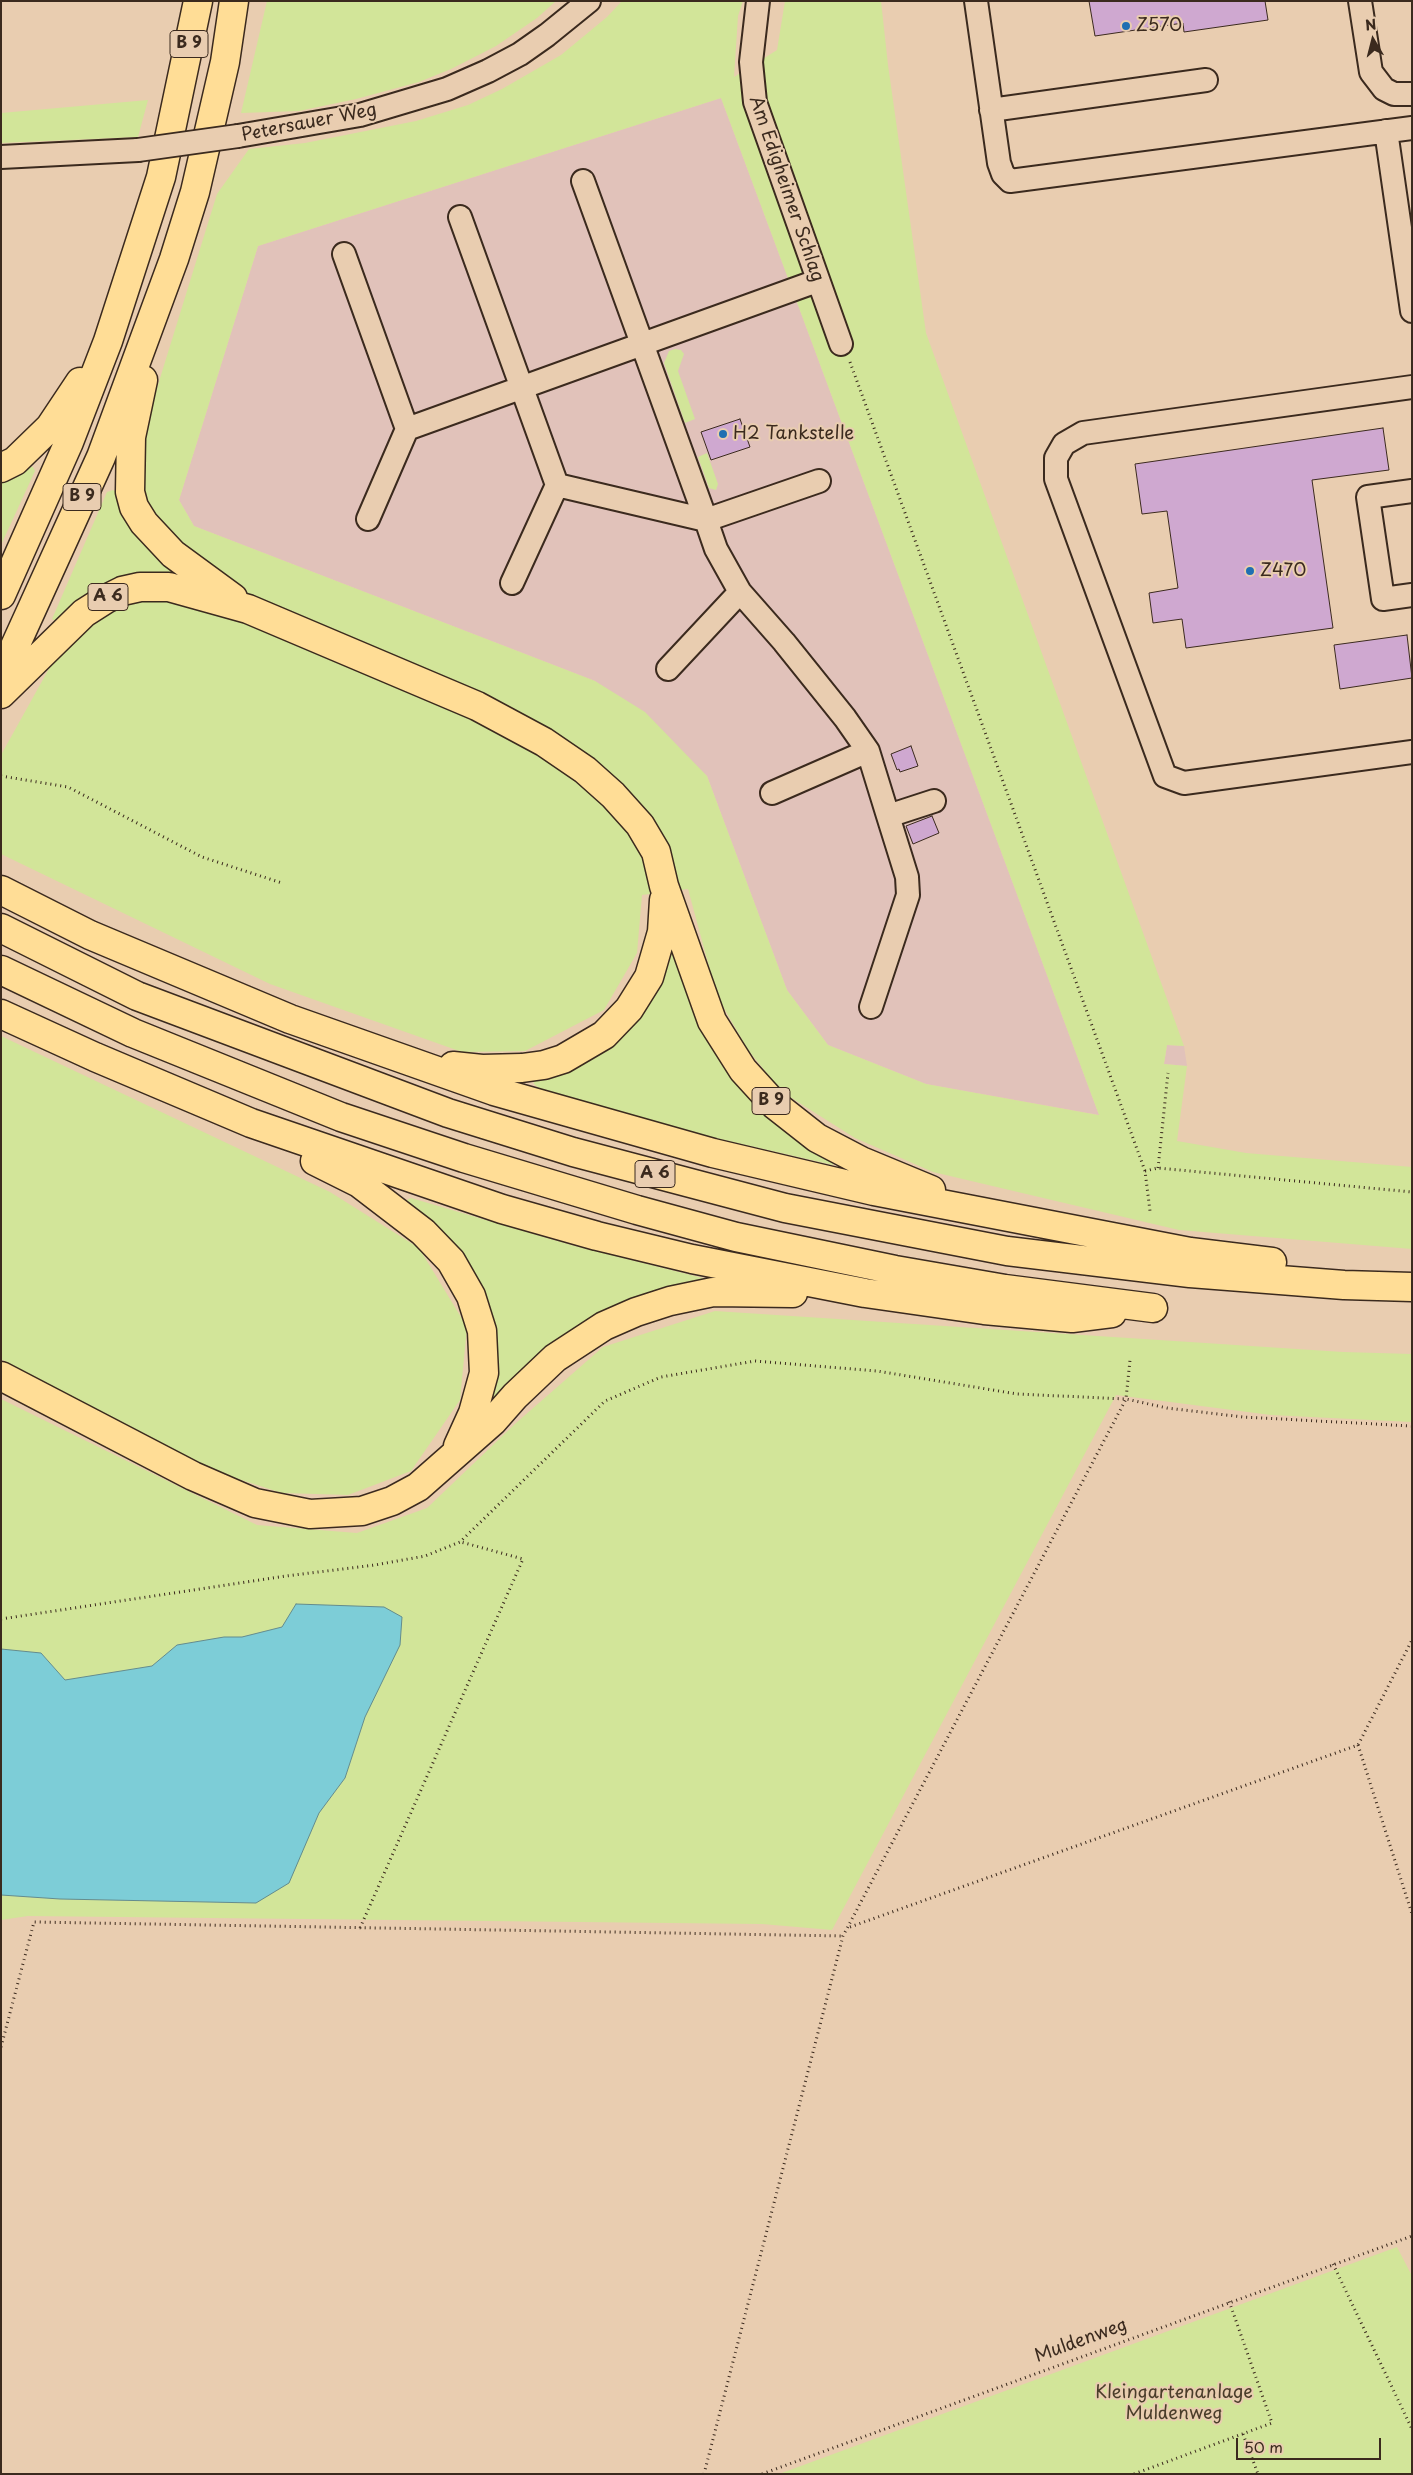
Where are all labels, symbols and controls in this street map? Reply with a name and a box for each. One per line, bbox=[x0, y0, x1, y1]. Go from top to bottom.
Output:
text: N bbox=[1364, 13, 1378, 36]
place label: Z570 bbox=[1136, 15, 1182, 37]
north arrow bbox=[1348, 15, 1398, 65]
marker: Z570 bbox=[1120, 20, 1132, 32]
road number: B 9 bbox=[170, 31, 208, 58]
street label: Am Edigheimer Schlag bbox=[744, 93, 828, 285]
street label: Petersauer Weg bbox=[239, 99, 379, 147]
place label: H2 Tankstelle bbox=[733, 423, 854, 445]
marker: H2 Tankstelle bbox=[717, 428, 729, 440]
road number: B 9 bbox=[63, 484, 101, 511]
place label: Z470 bbox=[1260, 560, 1306, 582]
marker: Z470 bbox=[1244, 565, 1256, 577]
road number: A 6 bbox=[88, 584, 128, 610]
road number: B 9 bbox=[752, 1088, 790, 1114]
road number: A 6 bbox=[635, 1160, 675, 1188]
street label: Muldenweg bbox=[1032, 2314, 1130, 2368]
park label: Kleingartenanlage Muldenweg bbox=[1095, 2382, 1253, 2424]
scale bar bbox=[1238, 2428, 1383, 2460]
text: 50 m bbox=[1244, 2435, 1283, 2458]

